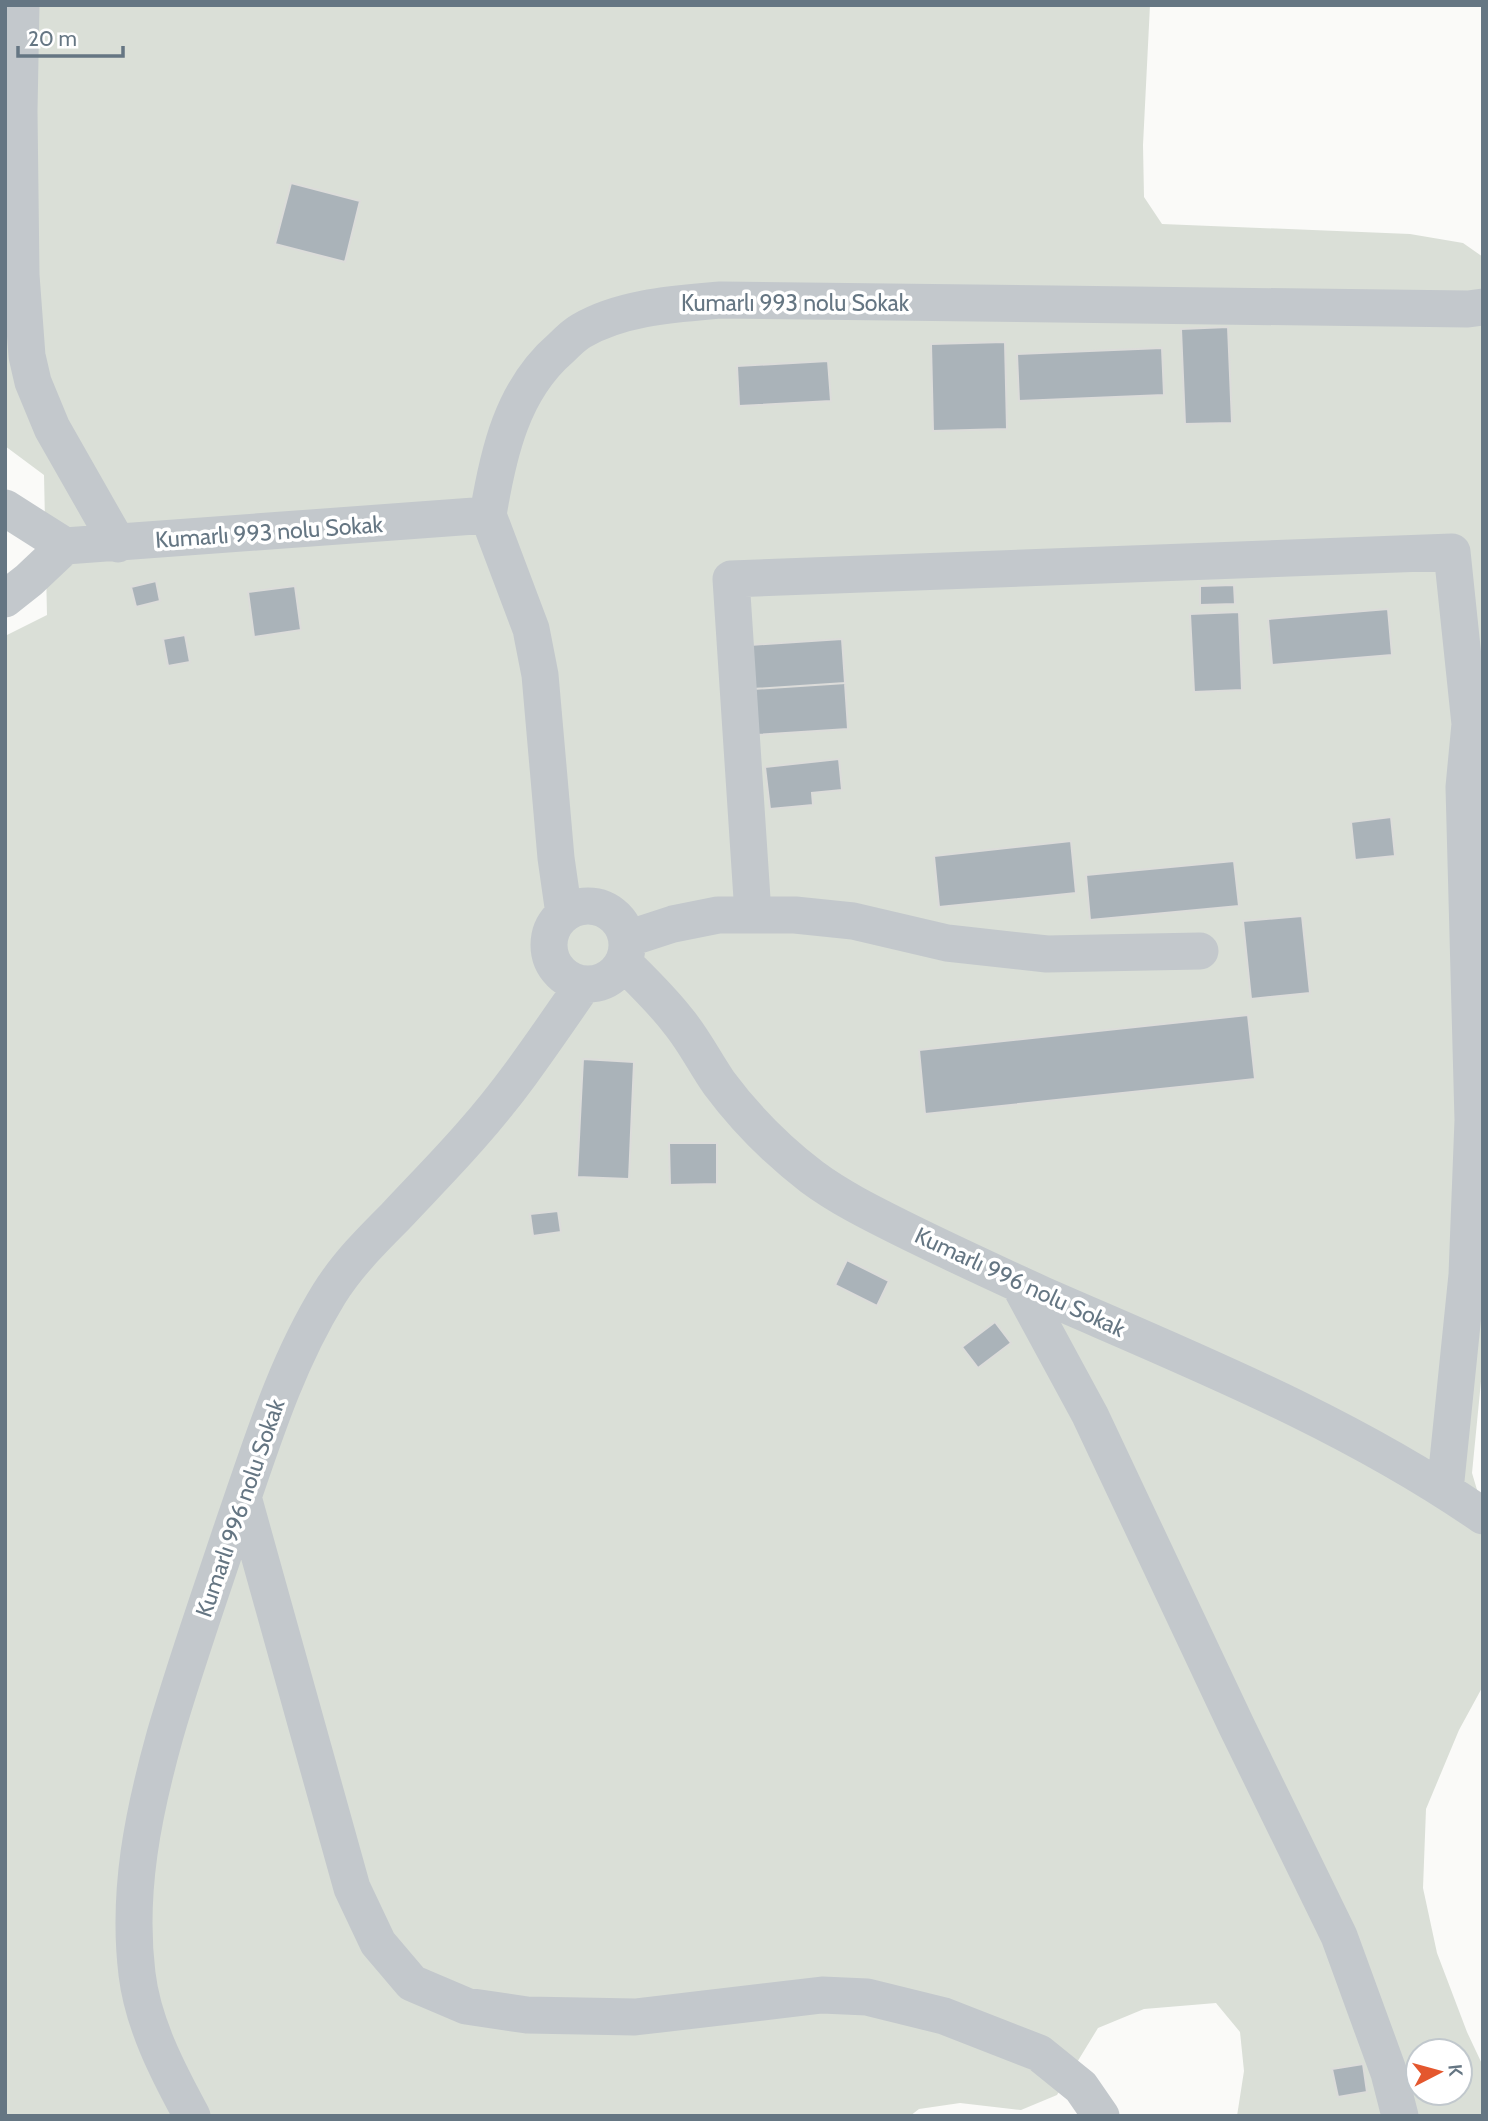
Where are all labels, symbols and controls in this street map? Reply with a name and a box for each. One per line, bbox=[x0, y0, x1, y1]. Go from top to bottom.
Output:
scale bar bbox=[18, 14, 122, 58]
text: 20 m bbox=[28, 26, 77, 51]
street label: Kumarlı 993 nolu Sokak bbox=[681, 289, 910, 317]
street label: Kumarlı 993 nolu Sokak bbox=[154, 510, 384, 554]
street label: Kumarlı 996 nolu Sokak bbox=[910, 1221, 1130, 1343]
street label: Kumarlı 996 nolu Sokak bbox=[190, 1395, 291, 1621]
north arrow bbox=[1404, 2037, 1474, 2107]
text: K bbox=[1443, 2063, 1467, 2077]

